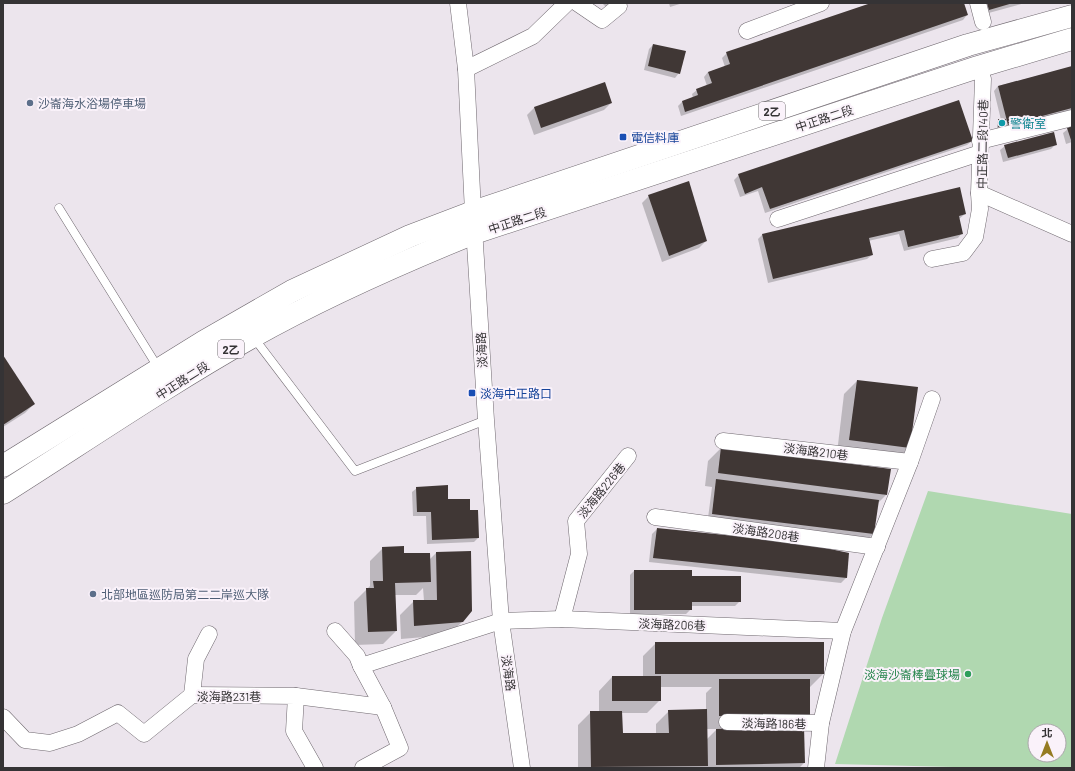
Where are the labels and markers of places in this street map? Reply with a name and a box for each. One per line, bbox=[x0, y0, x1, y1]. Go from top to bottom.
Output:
place label: 沙崙海水浴場停車場 bbox=[38, 96, 146, 110]
marker: 沙崙海水浴場停車場 bbox=[25, 98, 35, 108]
place label: 警衛室 bbox=[1010, 116, 1046, 130]
marker: 警衛室 bbox=[997, 118, 1007, 128]
place label: 電信料庫 bbox=[631, 130, 679, 144]
marker: 電信料庫 bbox=[618, 132, 628, 142]
place label: 淡海中正路口 bbox=[480, 386, 552, 400]
marker: 淡海中正路口 bbox=[467, 388, 477, 398]
place label: 北部地區巡防局第二二岸巡大隊 bbox=[101, 587, 269, 601]
marker: 北部地區巡防局第二二岸巡大隊 bbox=[88, 589, 98, 599]
place label: 淡海沙崙棒疊球場 bbox=[864, 667, 960, 681]
marker: 淡海沙崙棒疊球場 bbox=[963, 669, 973, 679]

